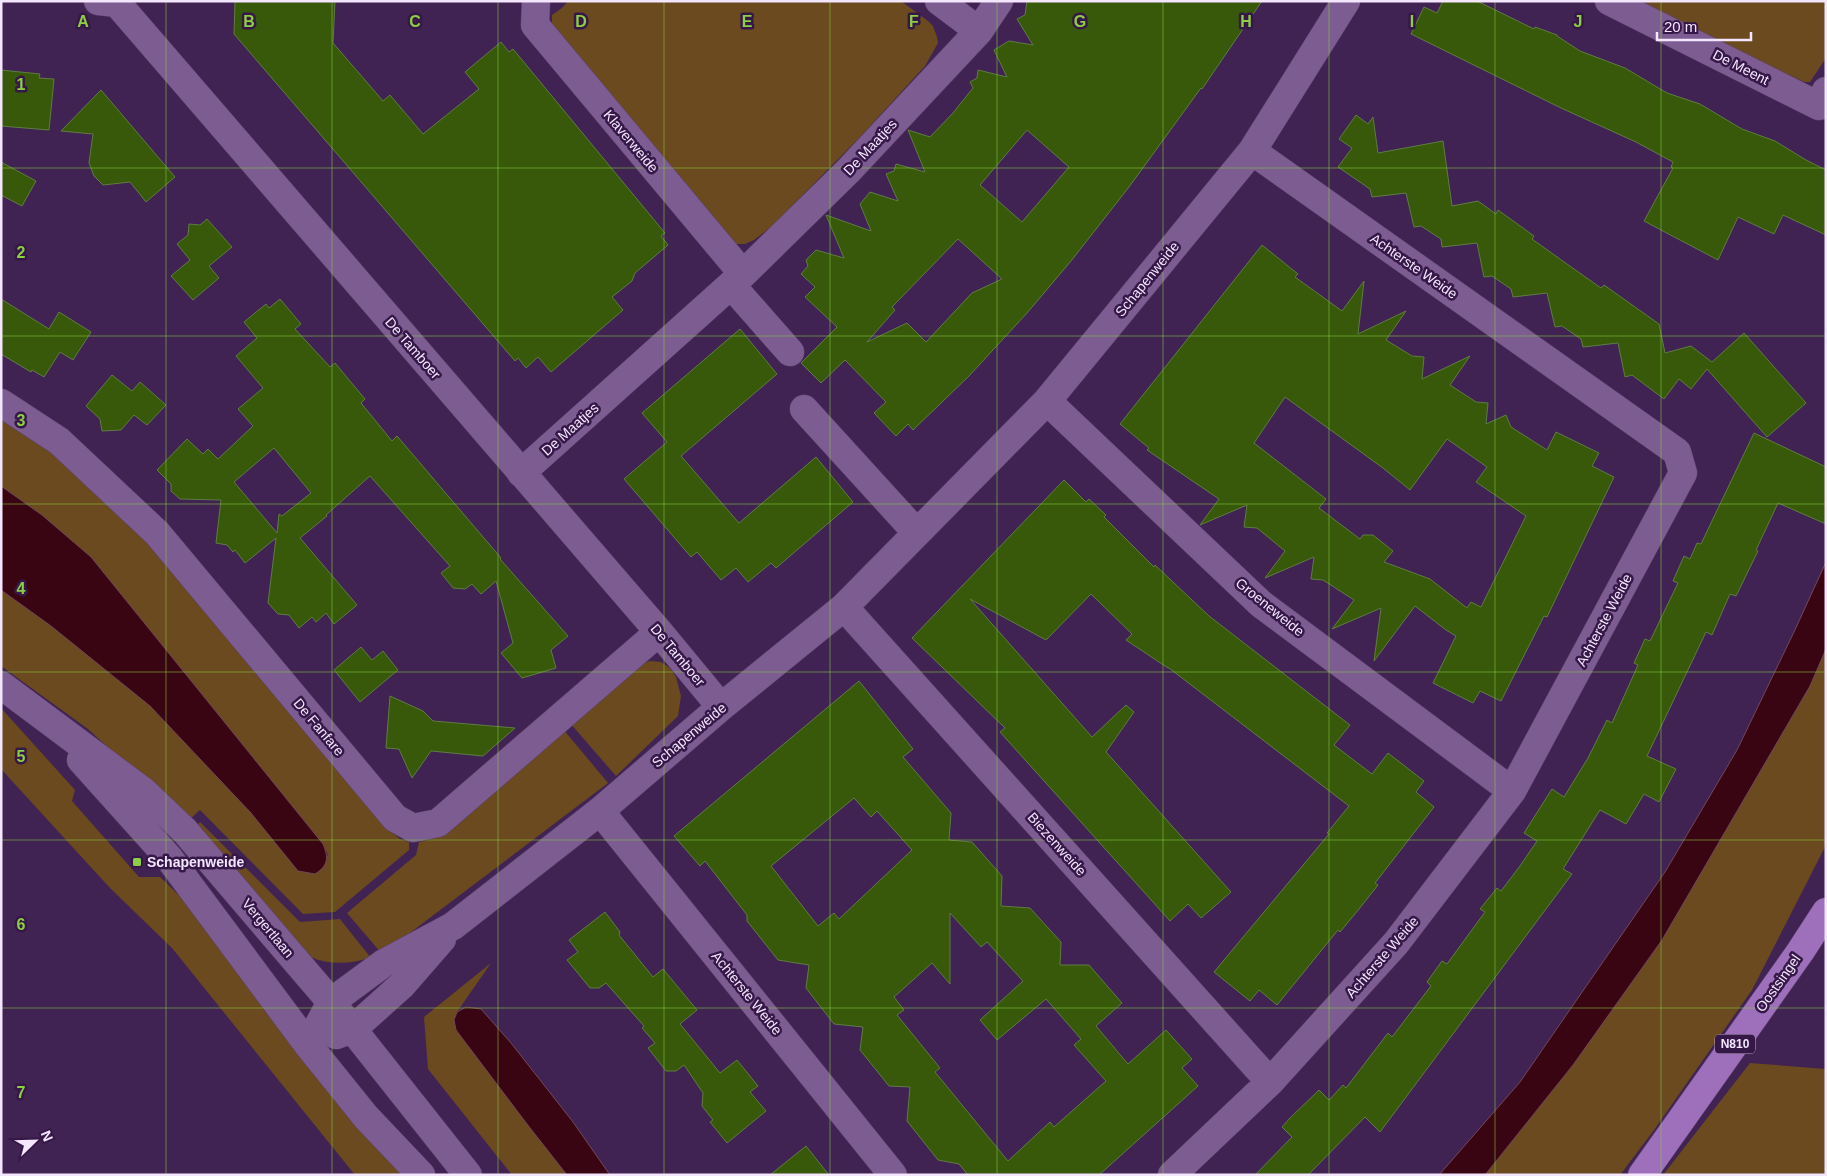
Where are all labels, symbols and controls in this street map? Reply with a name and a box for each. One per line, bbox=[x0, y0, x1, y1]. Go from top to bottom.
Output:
scale bar bbox=[1657, 10, 1751, 42]
text: A bbox=[77, 13, 89, 30]
text: B bbox=[243, 13, 255, 30]
text: C bbox=[409, 13, 421, 30]
text: D bbox=[575, 13, 587, 30]
text: E bbox=[742, 13, 753, 30]
text: F bbox=[909, 13, 919, 30]
text: G bbox=[1074, 13, 1086, 30]
text: H bbox=[1240, 13, 1252, 30]
text: I bbox=[1410, 13, 1414, 30]
text: J bbox=[1574, 13, 1582, 30]
text: 20 m bbox=[1664, 18, 1697, 35]
street label: De Meent bbox=[1710, 46, 1772, 88]
text: 1 bbox=[17, 76, 26, 93]
street label: Klaverweide bbox=[600, 107, 662, 176]
street label: De Maatjes bbox=[840, 116, 900, 178]
street label: Achterste Weide bbox=[1367, 230, 1461, 302]
street label: Schapenweide bbox=[1112, 238, 1182, 320]
text: 2 bbox=[17, 244, 26, 261]
street label: De Tamboer bbox=[382, 314, 444, 382]
street label: De Maatjes bbox=[538, 399, 602, 459]
text: 3 bbox=[17, 412, 26, 429]
street label: Achterste Weide bbox=[1573, 571, 1635, 669]
street label: Groeneweide bbox=[1233, 575, 1308, 640]
text: 4 bbox=[17, 580, 26, 597]
street label: De Tamboer bbox=[647, 621, 709, 690]
street label: De Fanfare bbox=[290, 695, 348, 759]
street label: Schapenweide bbox=[649, 699, 729, 771]
text: 5 bbox=[17, 748, 26, 765]
street label: Biezenweide bbox=[1024, 809, 1090, 879]
place label: Schapenweide bbox=[147, 854, 244, 870]
marker: Schapenweide bbox=[131, 856, 143, 868]
street label: Vergertlaan bbox=[239, 895, 297, 961]
street label: Achterste Weide bbox=[1342, 913, 1422, 1001]
text: 6 bbox=[17, 916, 26, 933]
street label: Achterste Weide bbox=[709, 948, 786, 1038]
street label: Oostsingel bbox=[1752, 951, 1804, 1015]
road number: N810 bbox=[1715, 1034, 1755, 1054]
text: 7 bbox=[17, 1084, 26, 1101]
north arrow bbox=[10, 1116, 60, 1166]
text: N bbox=[38, 1128, 56, 1144]

